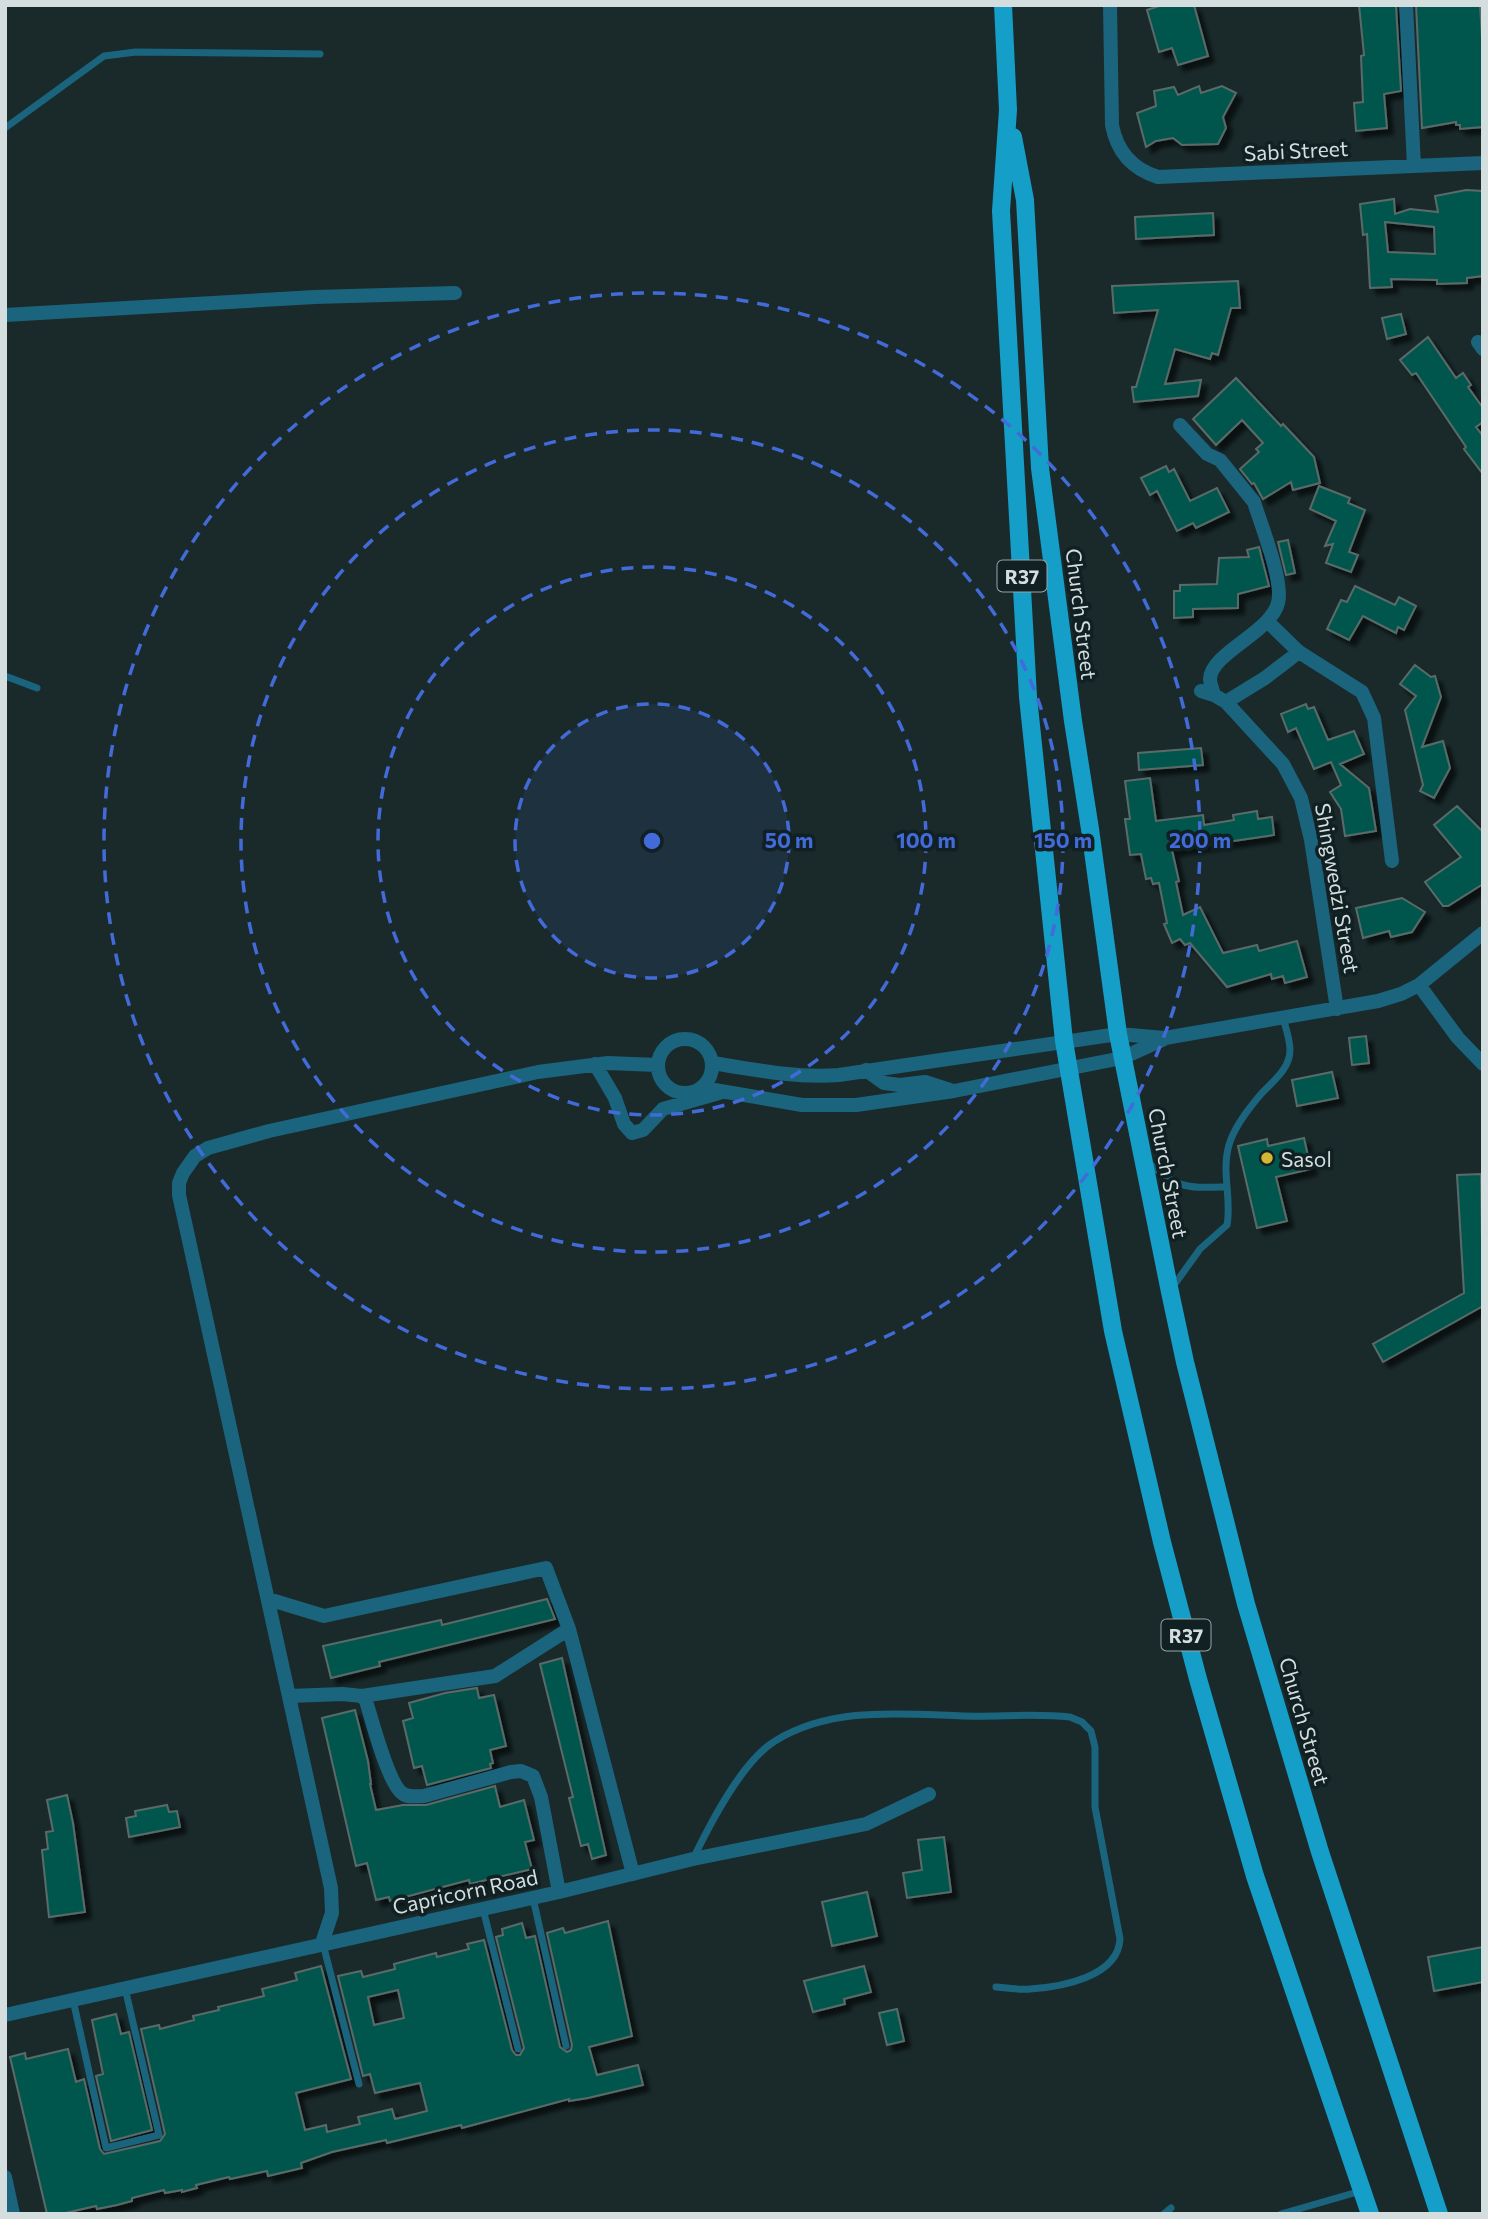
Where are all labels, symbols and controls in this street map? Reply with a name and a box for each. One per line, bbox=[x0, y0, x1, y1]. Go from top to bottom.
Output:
street label: Sabi Street bbox=[1243, 135, 1349, 165]
street label: Church Street bbox=[1062, 547, 1102, 681]
road number: R37 bbox=[998, 561, 1046, 592]
street label: Shingwedzi Street bbox=[1311, 801, 1365, 975]
text: 50 m bbox=[765, 827, 813, 852]
text: 100 m bbox=[896, 827, 956, 852]
text: 150 m bbox=[1034, 827, 1092, 852]
text: 200 m bbox=[1169, 827, 1231, 852]
centre of rings bbox=[640, 829, 664, 853]
street label: Church Street bbox=[1144, 1106, 1194, 1240]
place label: Sasol bbox=[1281, 1146, 1332, 1171]
marker: Sasol bbox=[1259, 1150, 1275, 1166]
road number: R37 bbox=[1162, 1620, 1210, 1651]
street label: Church Street bbox=[1275, 1654, 1335, 1788]
street label: Capricorn Road bbox=[390, 1863, 540, 1919]

